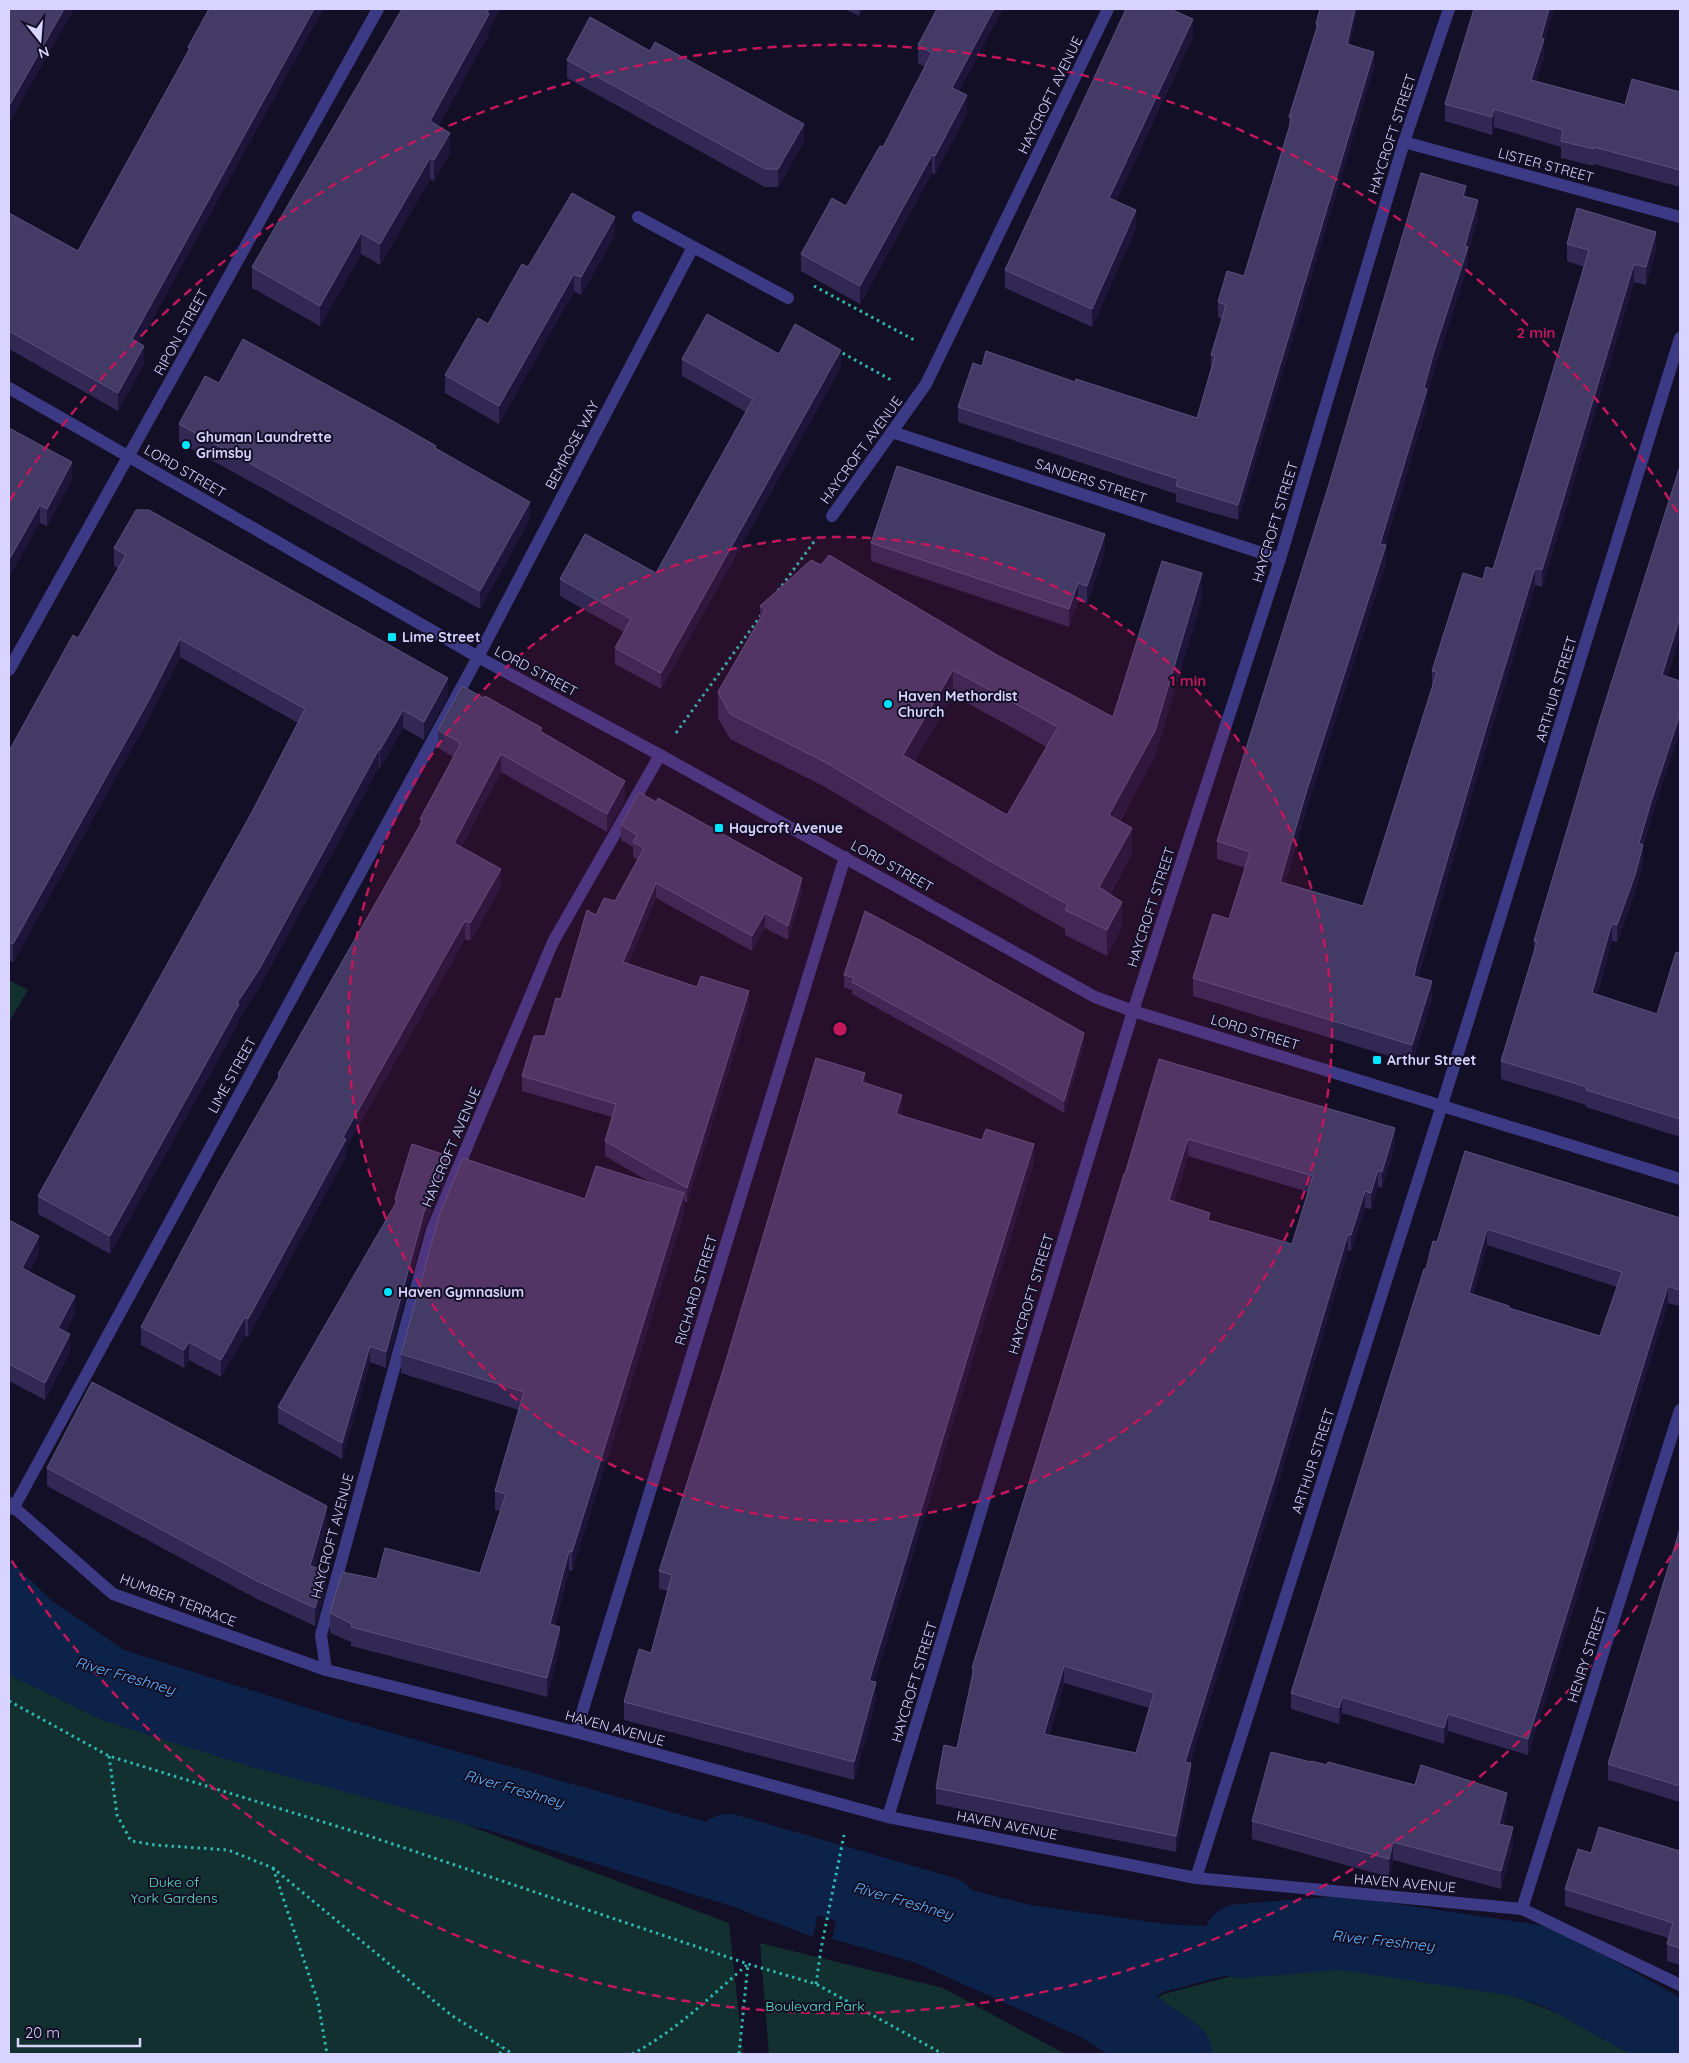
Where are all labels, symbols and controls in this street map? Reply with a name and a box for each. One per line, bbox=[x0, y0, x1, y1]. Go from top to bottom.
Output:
north arrow bbox=[15, 15, 65, 65]
street label: HAYCROFT AVENUE bbox=[1014, 33, 1086, 157]
text: N bbox=[36, 42, 51, 63]
street label: HAYCROFT STREET bbox=[1364, 71, 1420, 197]
street label: LISTER STREET bbox=[1496, 144, 1596, 186]
street label: RIPON STREET bbox=[150, 286, 212, 378]
text: 2 min bbox=[1516, 323, 1556, 342]
street label: HAYCROFT AVENUE bbox=[816, 393, 906, 507]
street label: BEMROSE WAY bbox=[541, 397, 603, 492]
place label: Ghuman Laundrette Grimsby bbox=[196, 428, 332, 462]
marker: Ghuman Laundrette Grimsby bbox=[180, 439, 192, 451]
street label: LORD STREET bbox=[141, 440, 229, 502]
street label: SANDERS STREET bbox=[1033, 454, 1149, 508]
street label: HAYCROFT STREET bbox=[1248, 459, 1302, 585]
place label: Lime Street bbox=[402, 628, 481, 646]
marker: Lime Street bbox=[386, 631, 398, 643]
street label: ARTHUR STREET bbox=[1531, 634, 1581, 744]
street label: LORD STREET bbox=[491, 642, 581, 700]
text: 1 min bbox=[1170, 671, 1206, 690]
place label: Haven Methordist Church bbox=[898, 687, 1018, 721]
marker: Haven Methordist Church bbox=[882, 698, 894, 710]
place label: Haycroft Avenue bbox=[729, 819, 843, 837]
marker: Haycroft Avenue bbox=[713, 822, 725, 834]
street label: LORD STREET bbox=[848, 836, 936, 896]
street label: HAYCROFT STREET bbox=[1123, 844, 1179, 970]
street label: LORD STREET bbox=[1209, 1010, 1301, 1054]
centre of rings bbox=[831, 1020, 849, 1038]
street label: LIME STREET bbox=[204, 1034, 260, 1116]
place label: Arthur Street bbox=[1387, 1051, 1477, 1069]
marker: Arthur Street bbox=[1371, 1054, 1383, 1066]
street label: HAYCROFT AVENUE bbox=[418, 1084, 484, 1210]
street label: HAYCROFT STREET bbox=[1004, 1231, 1058, 1357]
street label: RICHARD STREET bbox=[671, 1233, 721, 1347]
place label: Haven Gymnasium bbox=[398, 1283, 524, 1301]
marker: Haven Gymnasium bbox=[382, 1286, 394, 1298]
street label: ARTHUR STREET bbox=[1287, 1406, 1339, 1516]
street label: HAYCROFT AVENUE bbox=[307, 1471, 357, 1600]
street label: HUMBER TERRACE bbox=[117, 1570, 239, 1630]
street label: HENRY STREET bbox=[1563, 1605, 1611, 1705]
street label: HAYCROFT STREET bbox=[887, 1619, 941, 1745]
water label: River Freshney bbox=[73, 1652, 179, 1699]
street label: HAVEN AVENUE bbox=[563, 1706, 667, 1750]
water label: River Freshney bbox=[462, 1765, 568, 1812]
street label: HAVEN AVENUE bbox=[955, 1806, 1059, 1844]
street label: HAVEN AVENUE bbox=[1353, 1870, 1457, 1896]
park label: Duke of York Gardens bbox=[131, 1873, 217, 1907]
water label: River Freshney bbox=[851, 1877, 957, 1924]
water label: River Freshney bbox=[1331, 1926, 1437, 1955]
park label: Boulevard Park bbox=[765, 1997, 865, 2015]
scale bar bbox=[18, 2016, 140, 2048]
text: 20 m bbox=[25, 2023, 60, 2042]

